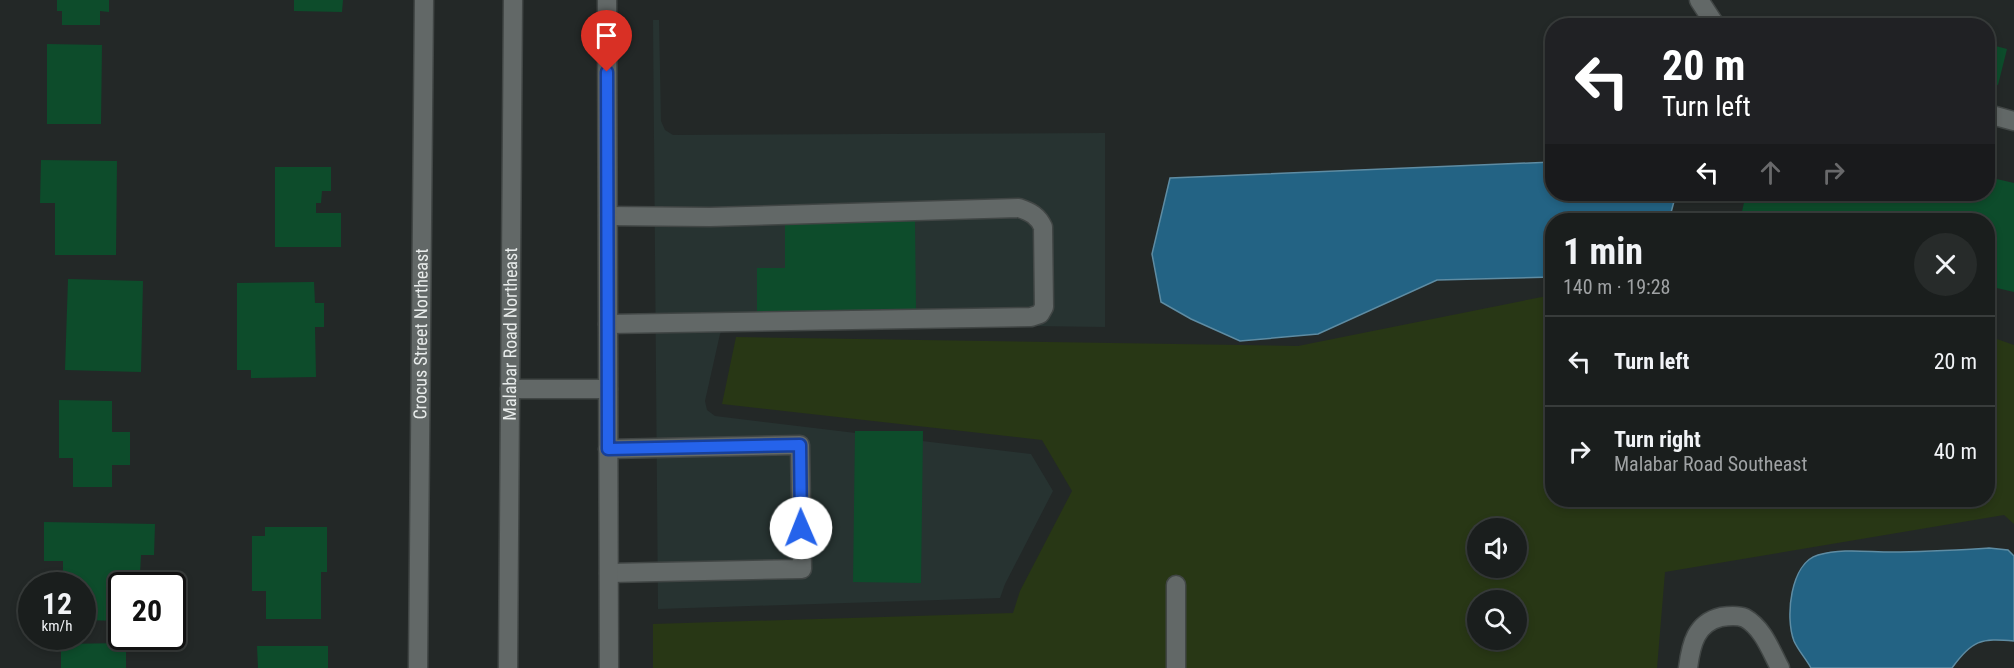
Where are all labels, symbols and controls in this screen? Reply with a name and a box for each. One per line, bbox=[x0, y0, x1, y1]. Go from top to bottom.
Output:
pin bbox=[581, 10, 632, 72]
icon: arrive bbox=[590, 19, 623, 52]
text: 20 m bbox=[1662, 41, 1745, 90]
icon: left bbox=[1563, 42, 1641, 120]
text: Turn left bbox=[1662, 91, 1751, 123]
icon: left bbox=[1691, 156, 1724, 189]
icon: ahead bbox=[1754, 156, 1787, 189]
icon: right bbox=[1817, 156, 1850, 189]
text: 1 min bbox=[1563, 231, 1643, 273]
button: close bbox=[1914, 233, 1977, 296]
street label: Malabar Road Northeast bbox=[499, 247, 521, 421]
street label: Crocus Street Northeast bbox=[409, 248, 432, 420]
text: 140 m · 19:28 bbox=[1563, 275, 1670, 299]
icon: left bbox=[1563, 345, 1596, 378]
text: Turn left bbox=[1614, 349, 1689, 374]
text: 20 m bbox=[1934, 349, 1977, 374]
text: Turn right bbox=[1614, 427, 1701, 452]
icon: right bbox=[1563, 435, 1596, 468]
text: 40 m bbox=[1934, 439, 1977, 464]
text: Malabar Road Southeast bbox=[1614, 452, 1807, 476]
position arrow bbox=[769, 496, 833, 560]
map controls bbox=[1467, 518, 1527, 650]
button: sound bbox=[1467, 518, 1527, 578]
speed limit sign: 20 bbox=[108, 572, 186, 650]
text: 12 bbox=[42, 586, 72, 621]
button: search bbox=[1467, 590, 1527, 650]
text: km/h bbox=[42, 617, 72, 635]

